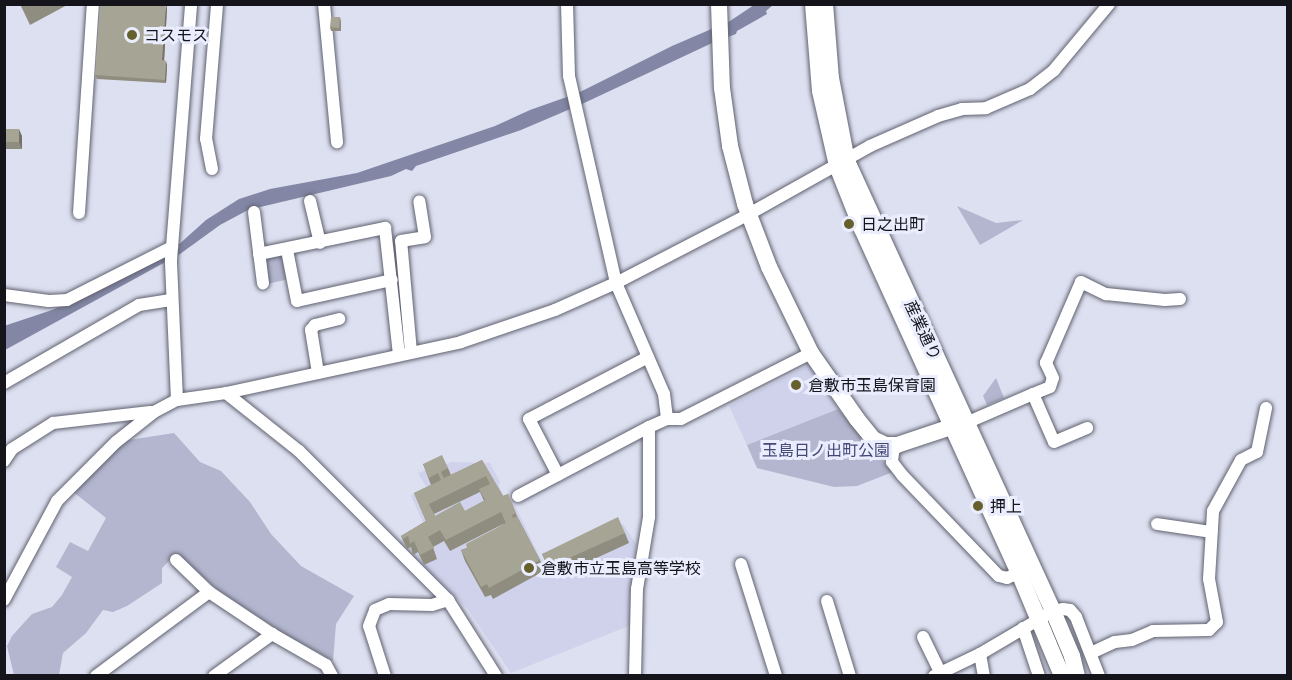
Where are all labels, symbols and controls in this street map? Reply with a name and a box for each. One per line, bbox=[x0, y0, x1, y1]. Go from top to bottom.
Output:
place label: コスモス bbox=[144, 25, 208, 45]
marker: コスモス bbox=[125, 28, 139, 42]
place label: 日之出町 bbox=[861, 214, 925, 234]
marker: 日之出町 bbox=[842, 217, 856, 231]
street label: 産業通り bbox=[901, 297, 945, 363]
place label: 倉敷市玉島保育園 bbox=[808, 375, 936, 395]
marker: 倉敷市玉島保育園 bbox=[789, 378, 803, 392]
park label: 玉島日ノ出町公園 bbox=[762, 440, 890, 460]
place label: 押上 bbox=[990, 496, 1022, 516]
marker: 押上 bbox=[971, 499, 985, 513]
place label: 倉敷市立玉島高等学校 bbox=[541, 558, 701, 578]
marker: 倉敷市立玉島高等学校 bbox=[522, 561, 536, 575]

